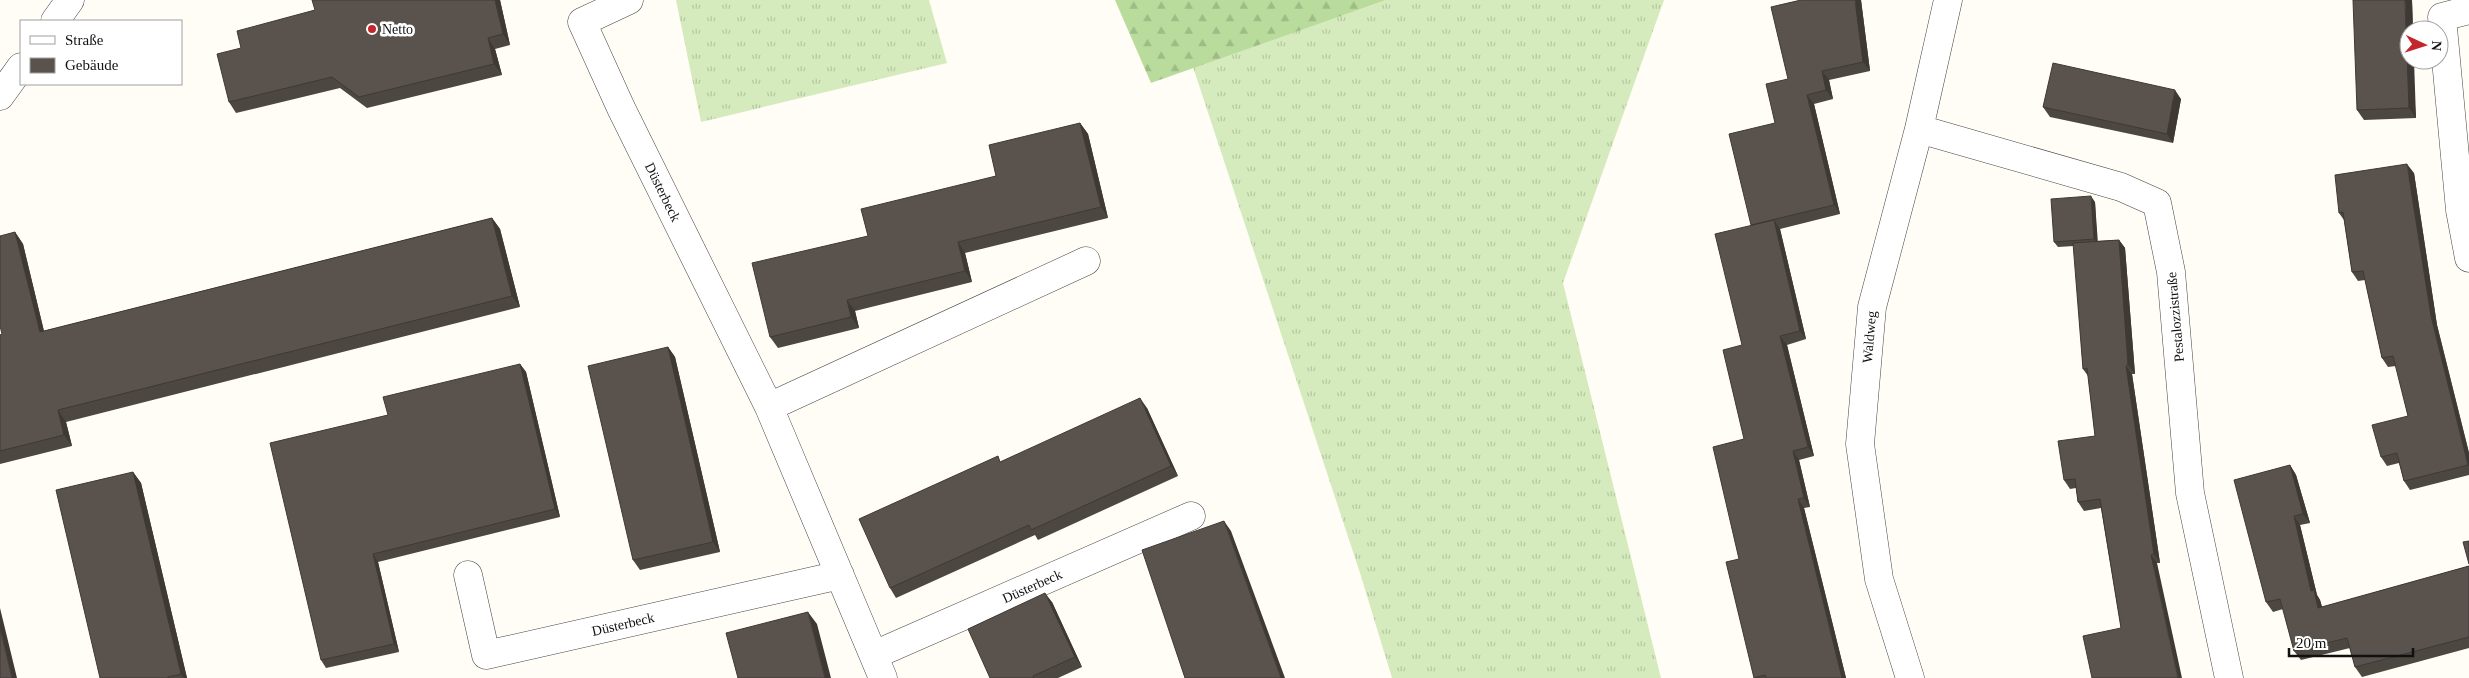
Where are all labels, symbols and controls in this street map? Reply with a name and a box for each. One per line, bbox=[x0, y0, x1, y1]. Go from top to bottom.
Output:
legend bbox=[20, 20, 182, 85]
north arrow bbox=[2399, 20, 2449, 70]
place label: Netto bbox=[382, 22, 413, 37]
marker: Netto bbox=[366, 23, 378, 35]
text: Straße bbox=[65, 32, 104, 48]
text: N bbox=[2429, 40, 2444, 51]
text: Gebäude bbox=[65, 57, 119, 73]
street label: Düsterbeck bbox=[642, 160, 683, 224]
street label: Pestalozzistraße bbox=[2164, 271, 2187, 363]
street label: Waldweg bbox=[1860, 310, 1879, 364]
street label: Düsterbeck bbox=[1000, 567, 1064, 606]
street label: Düsterbeck bbox=[590, 610, 656, 639]
scale bar bbox=[2289, 626, 2413, 658]
text: 20 m bbox=[2296, 635, 2327, 651]

